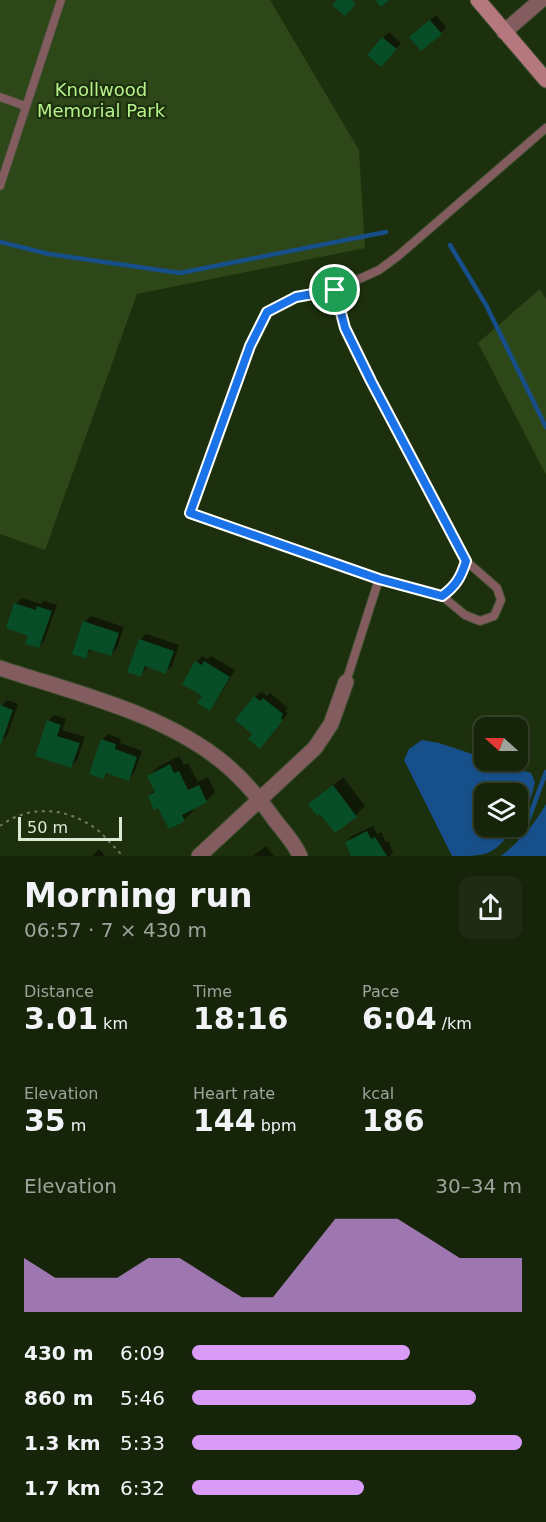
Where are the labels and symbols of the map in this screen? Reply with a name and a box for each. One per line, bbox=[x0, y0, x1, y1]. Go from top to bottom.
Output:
park label: Knollwood Memorial Park bbox=[37, 79, 166, 121]
pin bbox=[309, 264, 360, 315]
north arrow bbox=[474, 717, 528, 771]
scale bar bbox=[18, 814, 122, 842]

